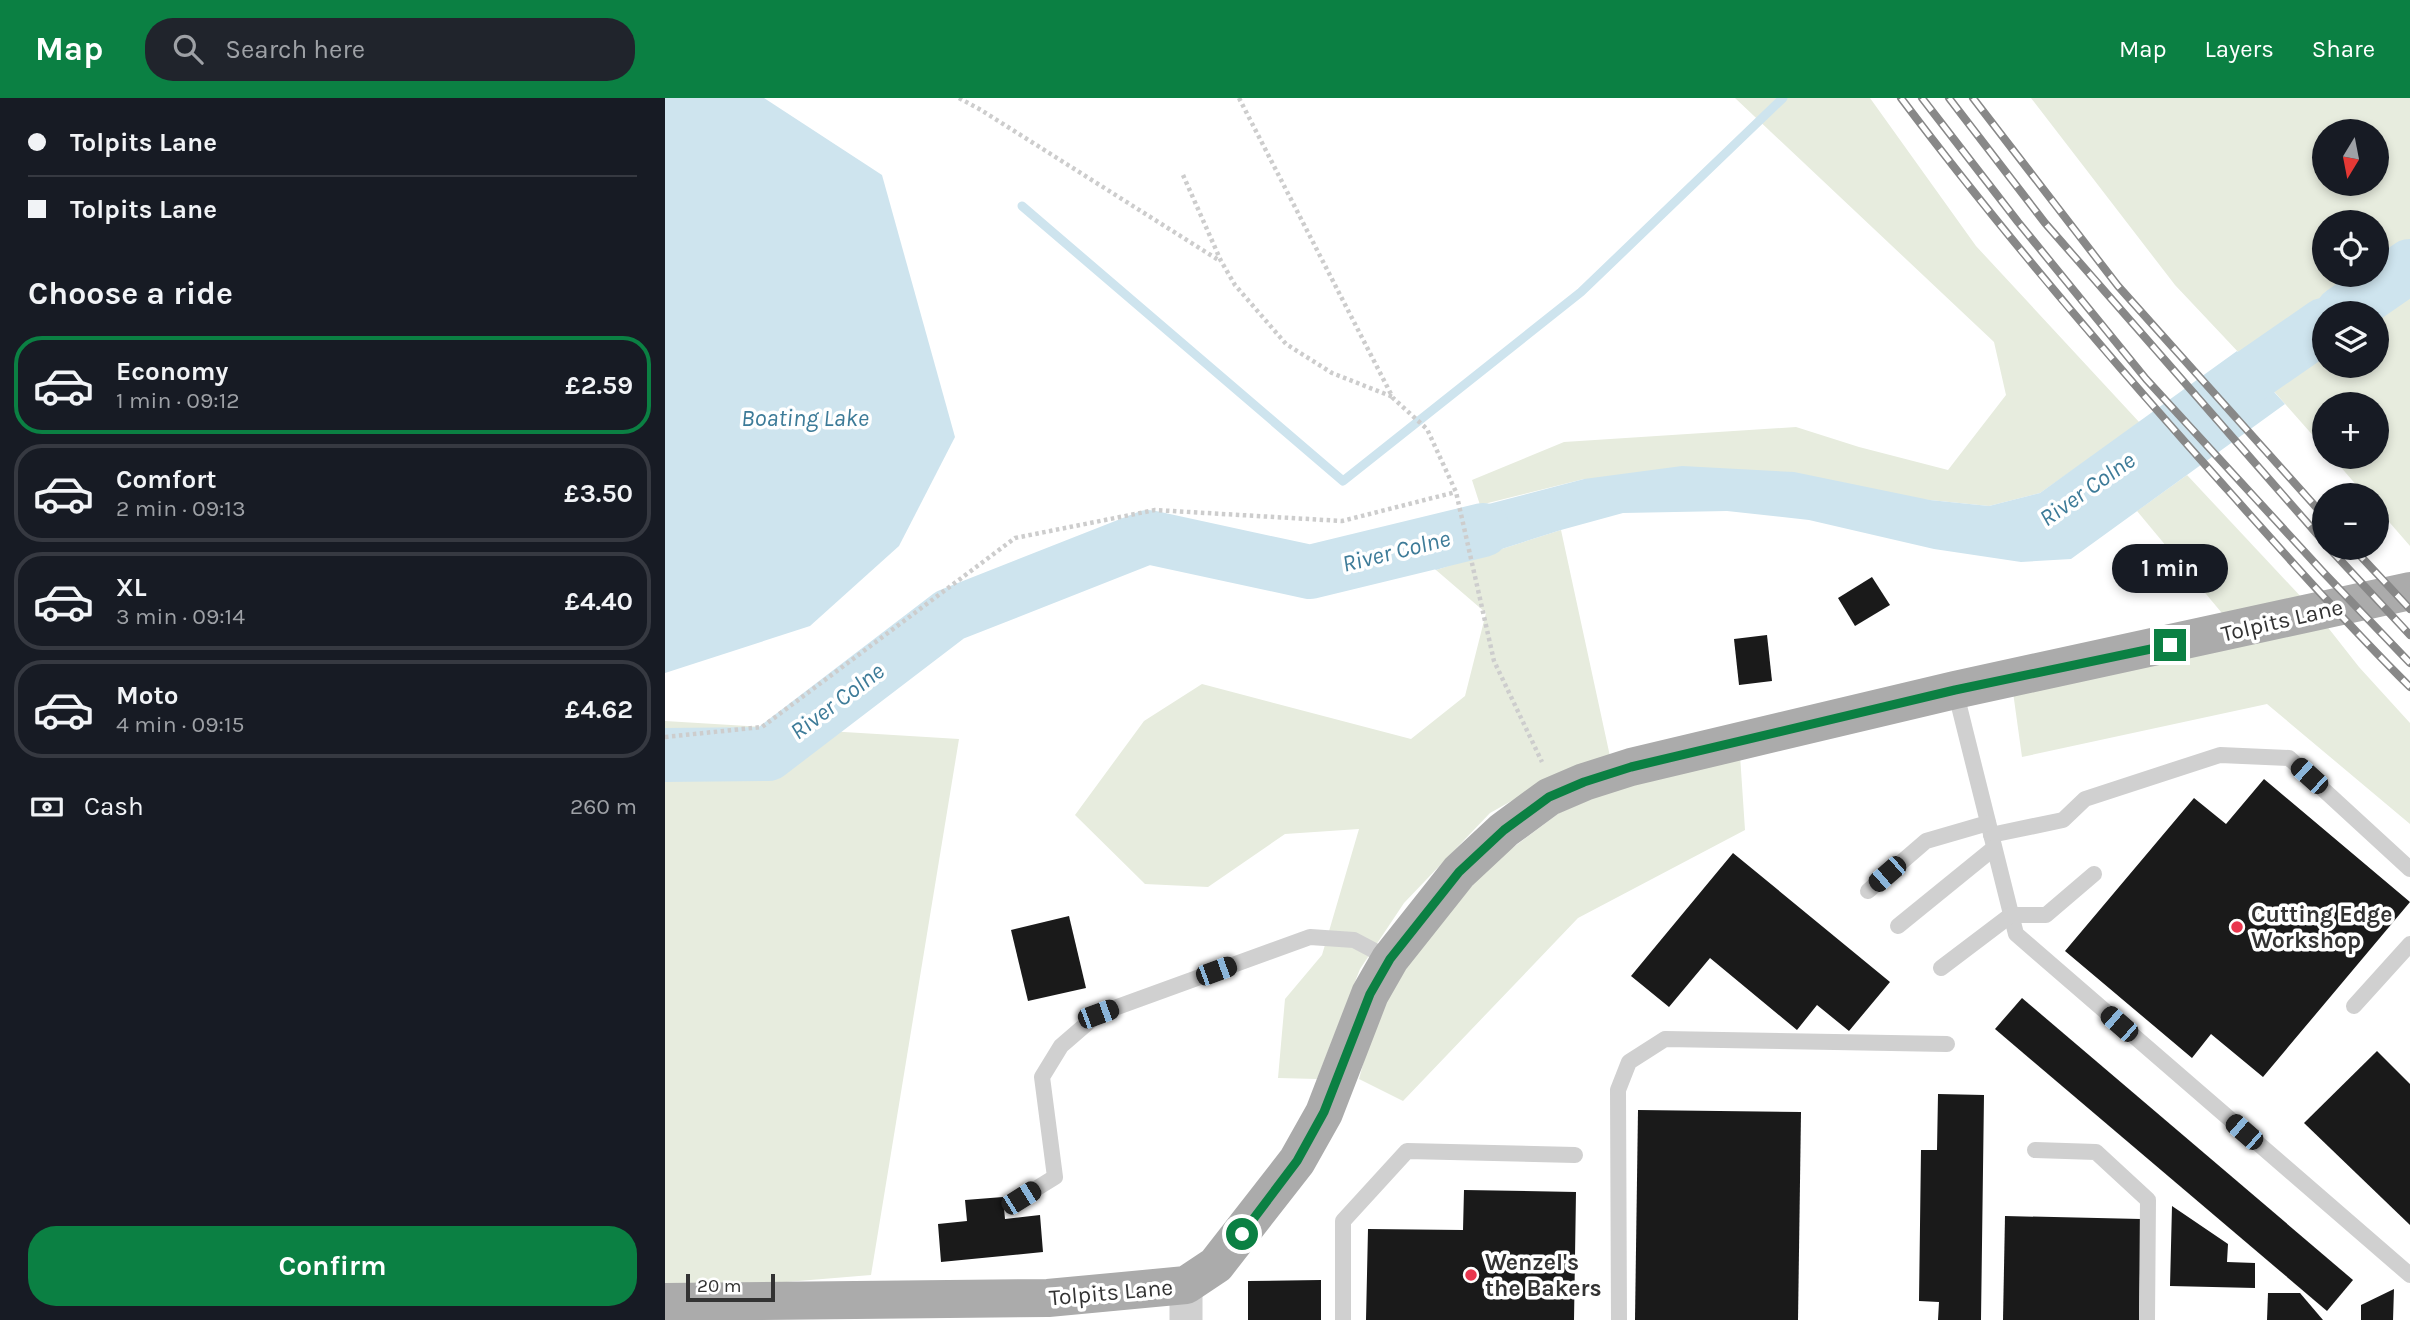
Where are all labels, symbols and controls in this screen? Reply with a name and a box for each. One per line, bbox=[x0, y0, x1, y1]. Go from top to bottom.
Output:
search box bbox=[145, 18, 635, 81]
text: Map bbox=[35, 30, 103, 68]
icon: search bbox=[169, 30, 207, 68]
text: Search here bbox=[225, 34, 365, 65]
text: Map bbox=[2119, 35, 2167, 63]
text: Layers bbox=[2205, 35, 2274, 63]
text: Share bbox=[2312, 35, 2375, 63]
north arrow bbox=[2312, 119, 2389, 196]
map controls bbox=[2312, 119, 2389, 560]
text: Tolpits Lane bbox=[70, 127, 217, 158]
text: Tolpits Lane bbox=[70, 194, 217, 225]
button: locate bbox=[2312, 210, 2389, 287]
text: Choose a ride bbox=[28, 275, 233, 312]
button: layers bbox=[2312, 301, 2389, 378]
icon: car bbox=[32, 354, 95, 417]
text: Economy bbox=[116, 356, 228, 387]
text: £2.59 bbox=[565, 370, 633, 401]
text: 1 min · 09:12 bbox=[116, 387, 240, 414]
button: + bbox=[2312, 392, 2389, 469]
water label: Boating Lake bbox=[741, 404, 869, 432]
water label: River Colne bbox=[2034, 446, 2140, 532]
icon: car bbox=[32, 462, 95, 525]
text: Comfort bbox=[116, 464, 217, 495]
text: £3.50 bbox=[564, 478, 633, 509]
button: − bbox=[2312, 483, 2389, 560]
text: 2 min · 09:13 bbox=[116, 495, 246, 522]
water label: River Colne bbox=[1339, 524, 1453, 578]
callout: 1 min bbox=[2112, 544, 2228, 592]
text: 1 min bbox=[2141, 555, 2199, 582]
icon: car bbox=[32, 570, 95, 633]
text: XL bbox=[116, 572, 147, 603]
text: £4.40 bbox=[564, 586, 633, 617]
street label: Tolpits Lane bbox=[2219, 593, 2346, 648]
text: 3 min · 09:14 bbox=[116, 603, 245, 630]
route end bbox=[2154, 629, 2186, 661]
water label: River Colne bbox=[785, 657, 889, 745]
icon: car bbox=[32, 678, 95, 741]
text: Moto bbox=[116, 680, 178, 711]
text: £4.62 bbox=[565, 694, 633, 725]
text: 4 min · 09:15 bbox=[116, 711, 244, 738]
car bbox=[2287, 754, 2332, 798]
icon: cash bbox=[28, 788, 66, 826]
text: Cash bbox=[84, 791, 144, 822]
text: 260 m bbox=[570, 793, 637, 820]
car bbox=[1865, 852, 1910, 896]
place label: Cutting Edge Workshop bbox=[2251, 901, 2392, 954]
marker: Cutting Edge Workshop bbox=[2229, 919, 2245, 935]
car bbox=[1193, 954, 1240, 988]
car bbox=[1075, 997, 1122, 1031]
car bbox=[2097, 1002, 2142, 1046]
car bbox=[2222, 1110, 2267, 1154]
car bbox=[998, 1178, 1045, 1218]
route start bbox=[1226, 1218, 1258, 1250]
button: Confirm bbox=[28, 1226, 637, 1306]
place label: Wenzel's the Bakers bbox=[1485, 1249, 1602, 1302]
marker: Wenzel's the Bakers bbox=[1463, 1267, 1479, 1283]
scale bar bbox=[686, 1271, 775, 1303]
street label: Tolpits Lane bbox=[1048, 1274, 1174, 1311]
text: 20 m bbox=[697, 1275, 742, 1297]

